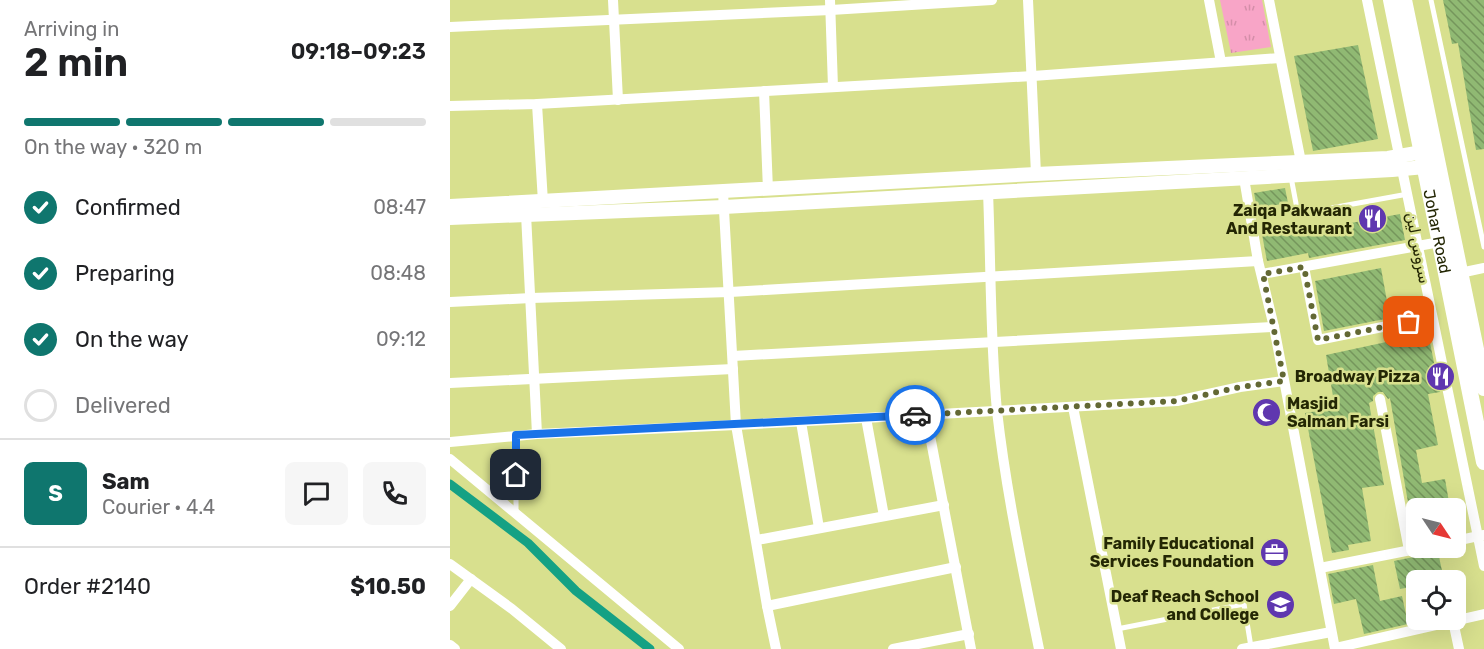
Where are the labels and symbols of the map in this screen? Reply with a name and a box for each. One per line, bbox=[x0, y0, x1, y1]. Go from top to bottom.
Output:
street label: Johar Road bbox=[1420, 188, 1455, 275]
place label: Zaiqa Pakwaan And Restaurant bbox=[1226, 201, 1353, 238]
restaurant icon: Zaiqa Pakwaan And Restaurant bbox=[1357, 203, 1389, 235]
street label: سروس لین bbox=[1401, 211, 1434, 285]
pin bbox=[1383, 296, 1434, 347]
restaurant icon: Broadway Pizza bbox=[1425, 360, 1457, 392]
place label: Broadway Pizza bbox=[1295, 367, 1420, 386]
courier bbox=[885, 385, 945, 445]
place label: Masjid Salman Farsi bbox=[1287, 394, 1389, 431]
mosque icon: Masjid Salman Farsi bbox=[1250, 396, 1282, 428]
pin bbox=[490, 449, 541, 500]
north arrow bbox=[1406, 498, 1466, 558]
place label: Family Educational Services Foundation bbox=[1090, 534, 1254, 571]
office icon: Family Educational Services Foundation bbox=[1259, 536, 1291, 568]
place label: Deaf Reach School and College bbox=[1111, 587, 1259, 624]
school or university icon: Deaf Reach School and College bbox=[1264, 589, 1296, 621]

